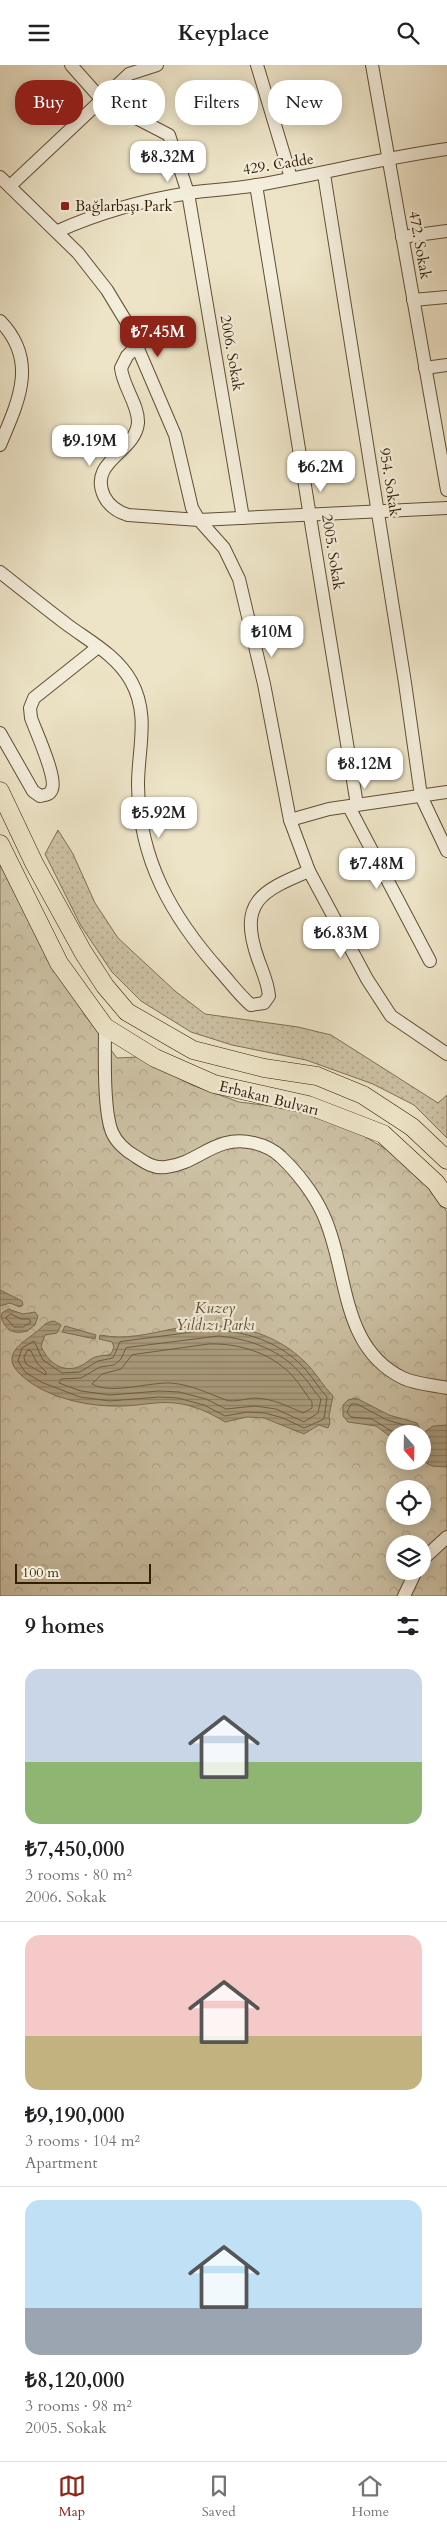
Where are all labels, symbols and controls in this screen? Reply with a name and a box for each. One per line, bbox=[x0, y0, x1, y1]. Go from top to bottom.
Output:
text: Keyplace bbox=[178, 18, 269, 48]
icon: menu bbox=[25, 19, 53, 47]
icon: search bbox=[394, 19, 422, 47]
chip: Buy bbox=[15, 80, 83, 125]
chip: Rent bbox=[93, 80, 165, 125]
chip: Filters bbox=[175, 80, 258, 125]
chip: New bbox=[268, 80, 342, 125]
pin: ₺8.32M bbox=[127, 141, 209, 183]
text: ₺8.32M bbox=[141, 146, 195, 168]
street label: 429. Cadde bbox=[241, 148, 315, 179]
place label: Bağlarbaşı Park bbox=[75, 196, 173, 216]
marker: Bağlarbaşı Park bbox=[59, 200, 71, 212]
street label: 472. Sokak bbox=[404, 209, 436, 281]
street label: 2006. Sokak bbox=[215, 313, 249, 393]
pin: ₺7.45M bbox=[117, 315, 199, 358]
text: ₺7.45M bbox=[131, 321, 185, 343]
pin: ₺9.19M bbox=[49, 425, 131, 467]
text: ₺9.19M bbox=[63, 430, 117, 452]
street label: 954. Sokak bbox=[375, 446, 405, 518]
pin: ₺6.2M bbox=[286, 451, 356, 493]
text: ₺6.2M bbox=[298, 456, 344, 478]
street label: 2005. Sokak bbox=[317, 513, 349, 591]
pin: ₺10M bbox=[242, 615, 302, 658]
text: ₺10M bbox=[251, 621, 293, 643]
pin: ₺8.12M bbox=[324, 747, 406, 790]
text: ₺8.12M bbox=[338, 753, 392, 775]
pin: ₺5.92M bbox=[118, 797, 200, 839]
text: ₺5.92M bbox=[132, 802, 186, 824]
pin: ₺7.48M bbox=[336, 847, 418, 890]
text: ₺7.48M bbox=[350, 853, 404, 875]
pin: ₺6.83M bbox=[300, 917, 382, 959]
text: ₺6.83M bbox=[314, 922, 368, 944]
street label: Erbakan Bulvarı bbox=[217, 1076, 321, 1120]
park label: Kuzey Yıldızı Parkı bbox=[175, 1298, 255, 1335]
north arrow bbox=[386, 1425, 431, 1470]
map controls bbox=[386, 1425, 431, 1580]
button: locate bbox=[386, 1480, 431, 1525]
button: layers bbox=[386, 1535, 431, 1580]
scale bar bbox=[15, 1561, 151, 1584]
text: 100 m bbox=[22, 1563, 59, 1582]
text: 9 homes bbox=[25, 1612, 104, 1641]
icon: filters bbox=[394, 1612, 422, 1640]
icon: home bbox=[179, 1702, 269, 1792]
text: ₺7,450,000 bbox=[25, 1835, 125, 1864]
text: 3 rooms · 80 m² bbox=[25, 1864, 132, 1886]
text: 2006. Sokak bbox=[25, 1886, 107, 1908]
icon: home bbox=[179, 1967, 269, 2057]
text: ₺9,190,000 bbox=[25, 2101, 125, 2130]
text: 3 rooms · 104 m² bbox=[25, 2130, 140, 2152]
text: Apartment bbox=[25, 2152, 98, 2174]
icon: home bbox=[179, 2232, 269, 2322]
text: ₺8,120,000 bbox=[25, 2366, 125, 2395]
text: 3 rooms · 98 m² bbox=[25, 2395, 132, 2417]
text: 2005. Sokak bbox=[25, 2417, 107, 2439]
tab: Map bbox=[58, 2472, 86, 2521]
tab: Saved bbox=[202, 2472, 236, 2521]
tab: Home bbox=[352, 2472, 389, 2521]

